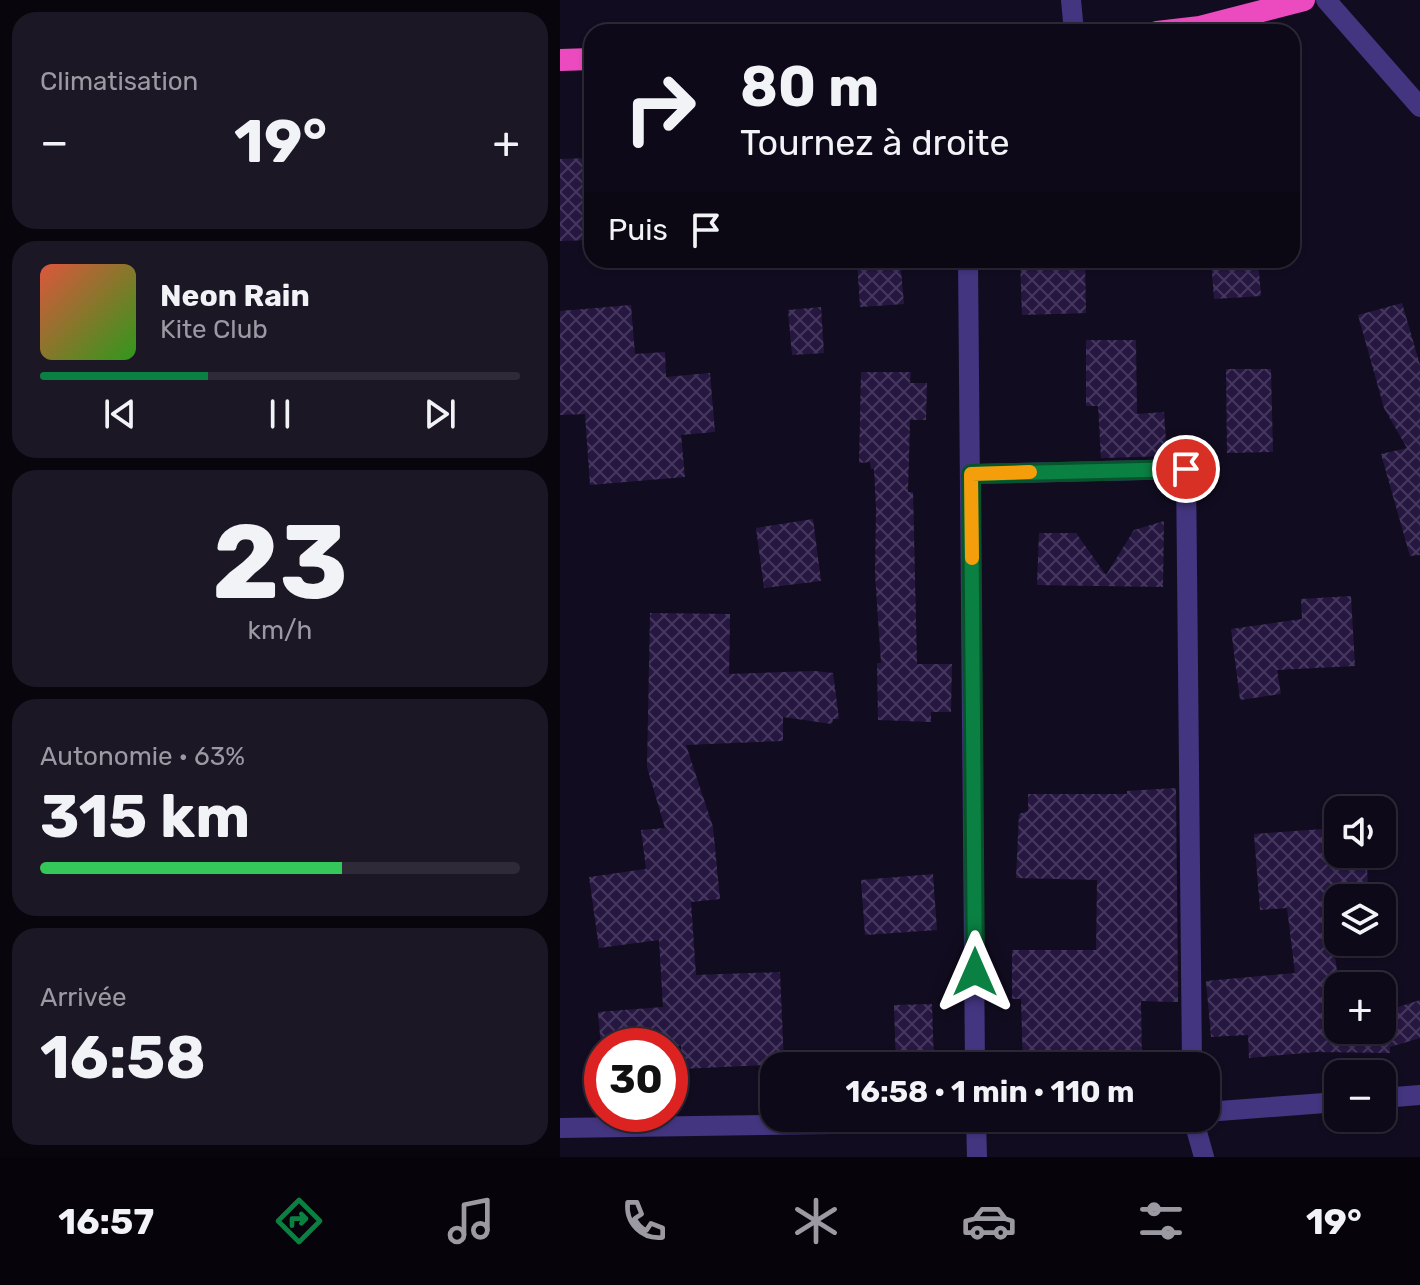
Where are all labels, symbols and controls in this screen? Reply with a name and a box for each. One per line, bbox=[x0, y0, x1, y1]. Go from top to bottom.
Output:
text: 80 m bbox=[740, 54, 879, 120]
icon: right bbox=[608, 56, 712, 160]
text: Climatisation bbox=[40, 66, 198, 97]
text: 19° bbox=[234, 106, 327, 177]
text: − bbox=[40, 116, 69, 168]
text: + bbox=[493, 116, 520, 168]
text: Tournez à droite bbox=[740, 121, 1010, 164]
icon: arrive bbox=[684, 208, 728, 252]
text: Puis bbox=[608, 212, 668, 248]
text: Neon Rain bbox=[160, 278, 310, 314]
text: Kite Club bbox=[160, 314, 268, 345]
icon: previous bbox=[98, 392, 142, 436]
icon: pause bbox=[258, 392, 302, 436]
icon: next bbox=[418, 392, 462, 436]
pin bbox=[1152, 435, 1220, 503]
icon: arrive bbox=[1164, 447, 1208, 491]
text: 23 bbox=[212, 501, 348, 624]
text: km/h bbox=[248, 615, 312, 646]
text: Autonomie · 63% bbox=[40, 741, 245, 772]
text: 315 km bbox=[40, 781, 250, 852]
map controls bbox=[1324, 796, 1396, 1132]
button: sound bbox=[1324, 796, 1396, 868]
button: layers bbox=[1324, 884, 1396, 956]
position arrow bbox=[933, 930, 1017, 1014]
button: + bbox=[1324, 972, 1396, 1044]
text: Arrivée bbox=[40, 982, 127, 1013]
text: 16:58 bbox=[40, 1022, 206, 1093]
speed limit sign: 30 bbox=[584, 1028, 688, 1132]
button: − bbox=[1324, 1060, 1396, 1132]
text: 16:58 · 1 min · 110 m bbox=[846, 1074, 1135, 1110]
icon: directions bbox=[271, 1193, 327, 1249]
icon: music bbox=[443, 1193, 499, 1249]
icon: phone bbox=[616, 1193, 672, 1249]
icon: climate bbox=[788, 1193, 844, 1249]
icon: car bbox=[961, 1193, 1017, 1249]
icon: filters bbox=[1133, 1193, 1189, 1249]
text: 16:57 bbox=[58, 1200, 154, 1243]
text: 19° bbox=[1306, 1200, 1362, 1243]

